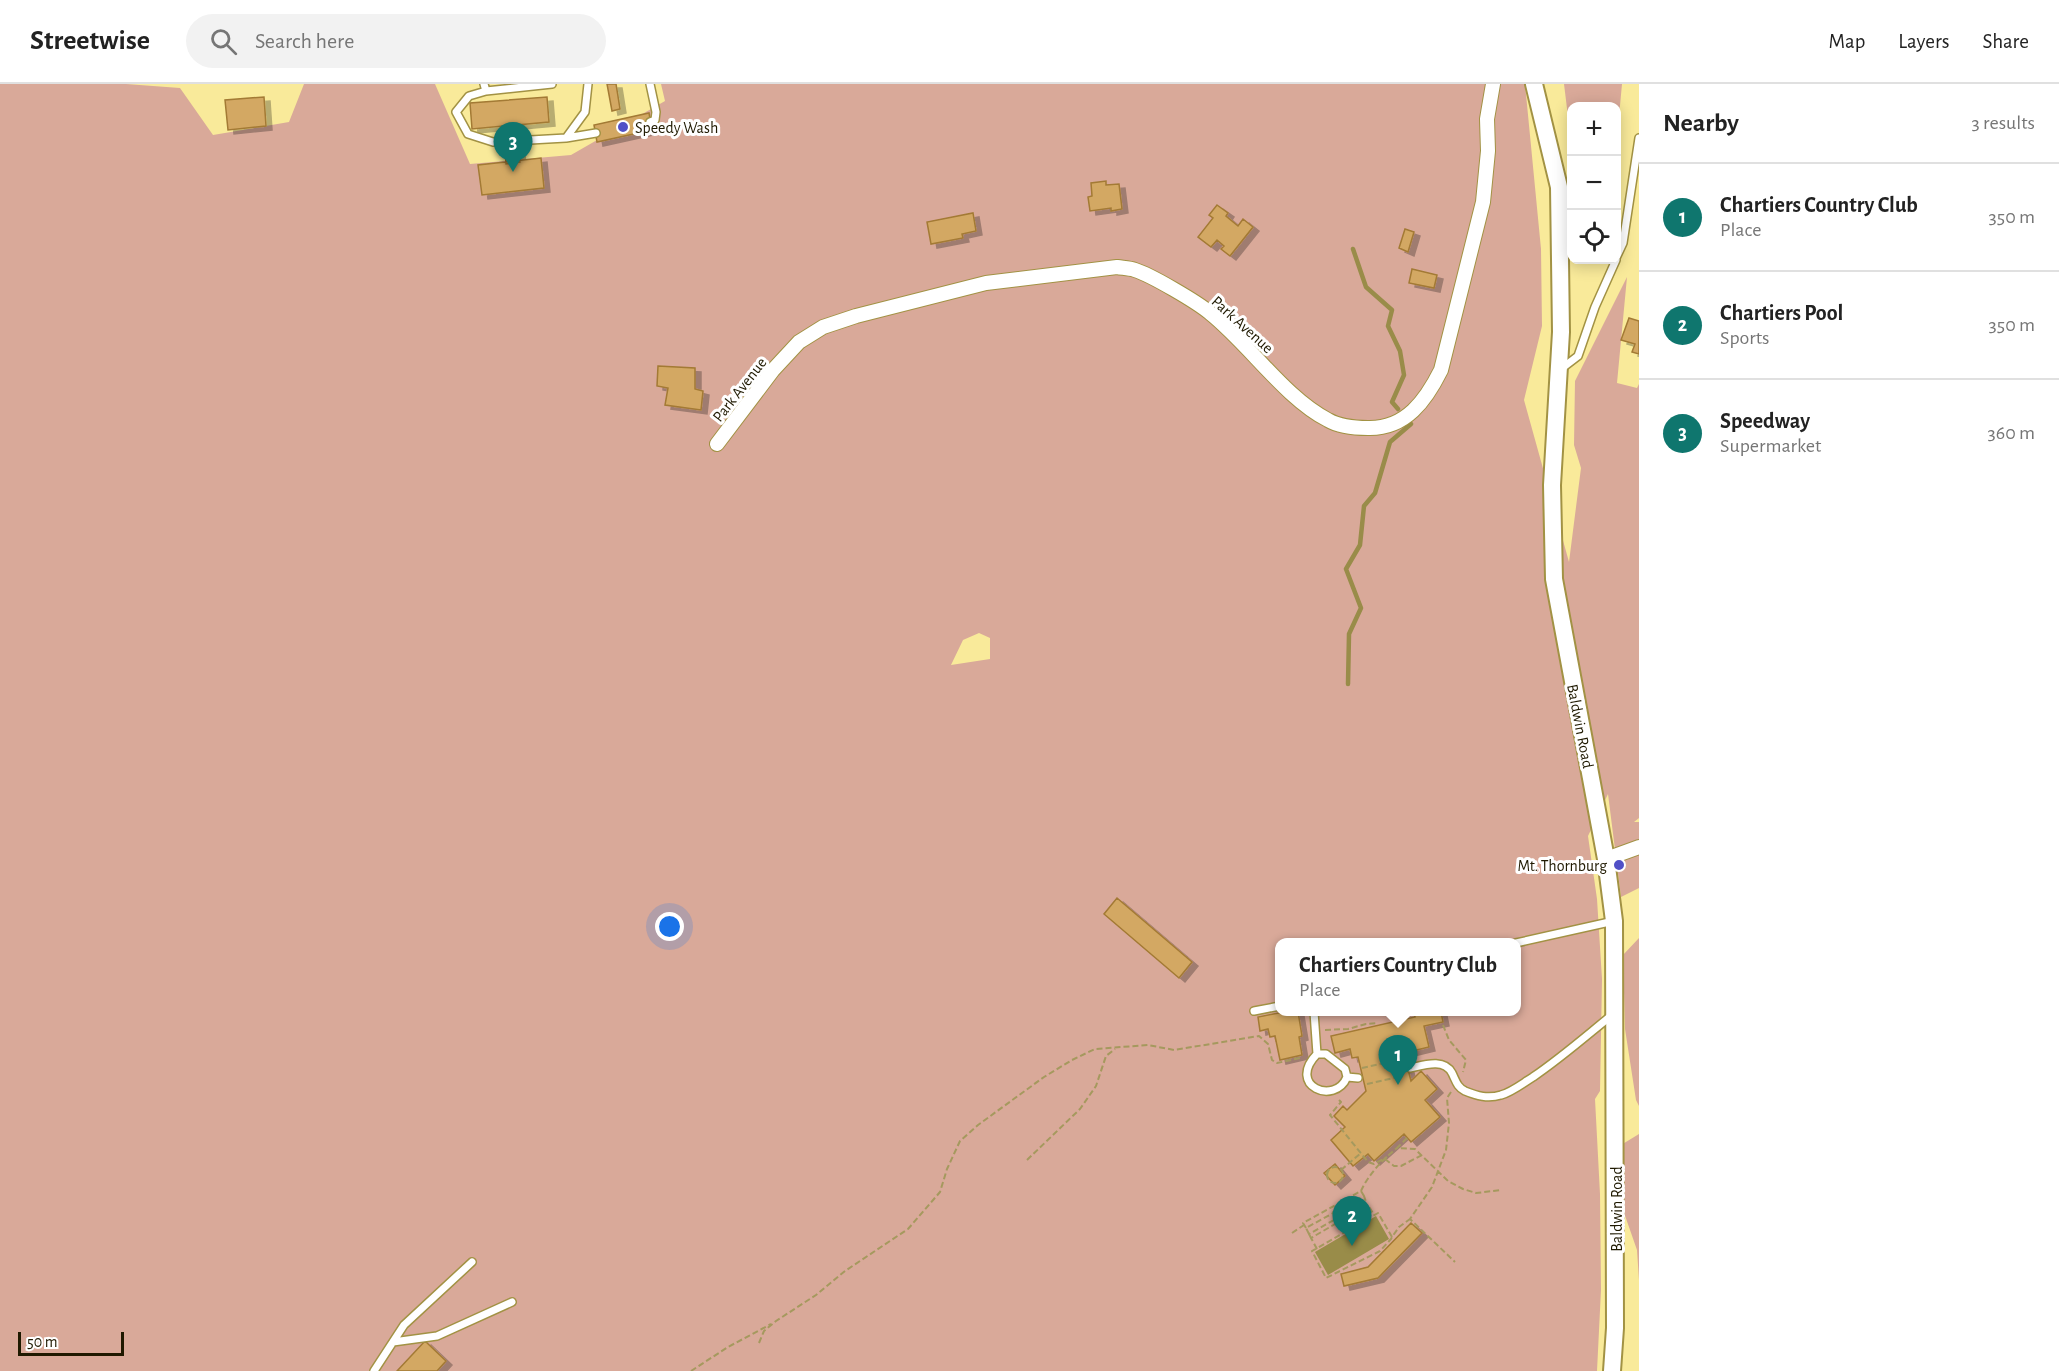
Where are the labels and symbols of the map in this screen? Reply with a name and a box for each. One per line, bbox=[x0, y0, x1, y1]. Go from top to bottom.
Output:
marker: Speedy Wash bbox=[616, 120, 630, 134]
place label: Speedy Wash bbox=[635, 120, 718, 137]
pin: 3 bbox=[494, 122, 532, 172]
street label: Park Avenue bbox=[1208, 293, 1276, 356]
street label: Park Avenue bbox=[710, 354, 770, 425]
street label: Baldwin Road bbox=[1564, 683, 1596, 770]
place label: Mt. Thornburg bbox=[1517, 858, 1607, 874]
marker: Mt. Thornburg bbox=[1612, 858, 1626, 872]
your location bbox=[655, 912, 684, 941]
pin: 1 bbox=[1378, 1036, 1418, 1085]
street label: Baldwin Road bbox=[1609, 1166, 1625, 1252]
pin: 2 bbox=[1332, 1196, 1372, 1246]
scale bar bbox=[18, 1329, 124, 1356]

